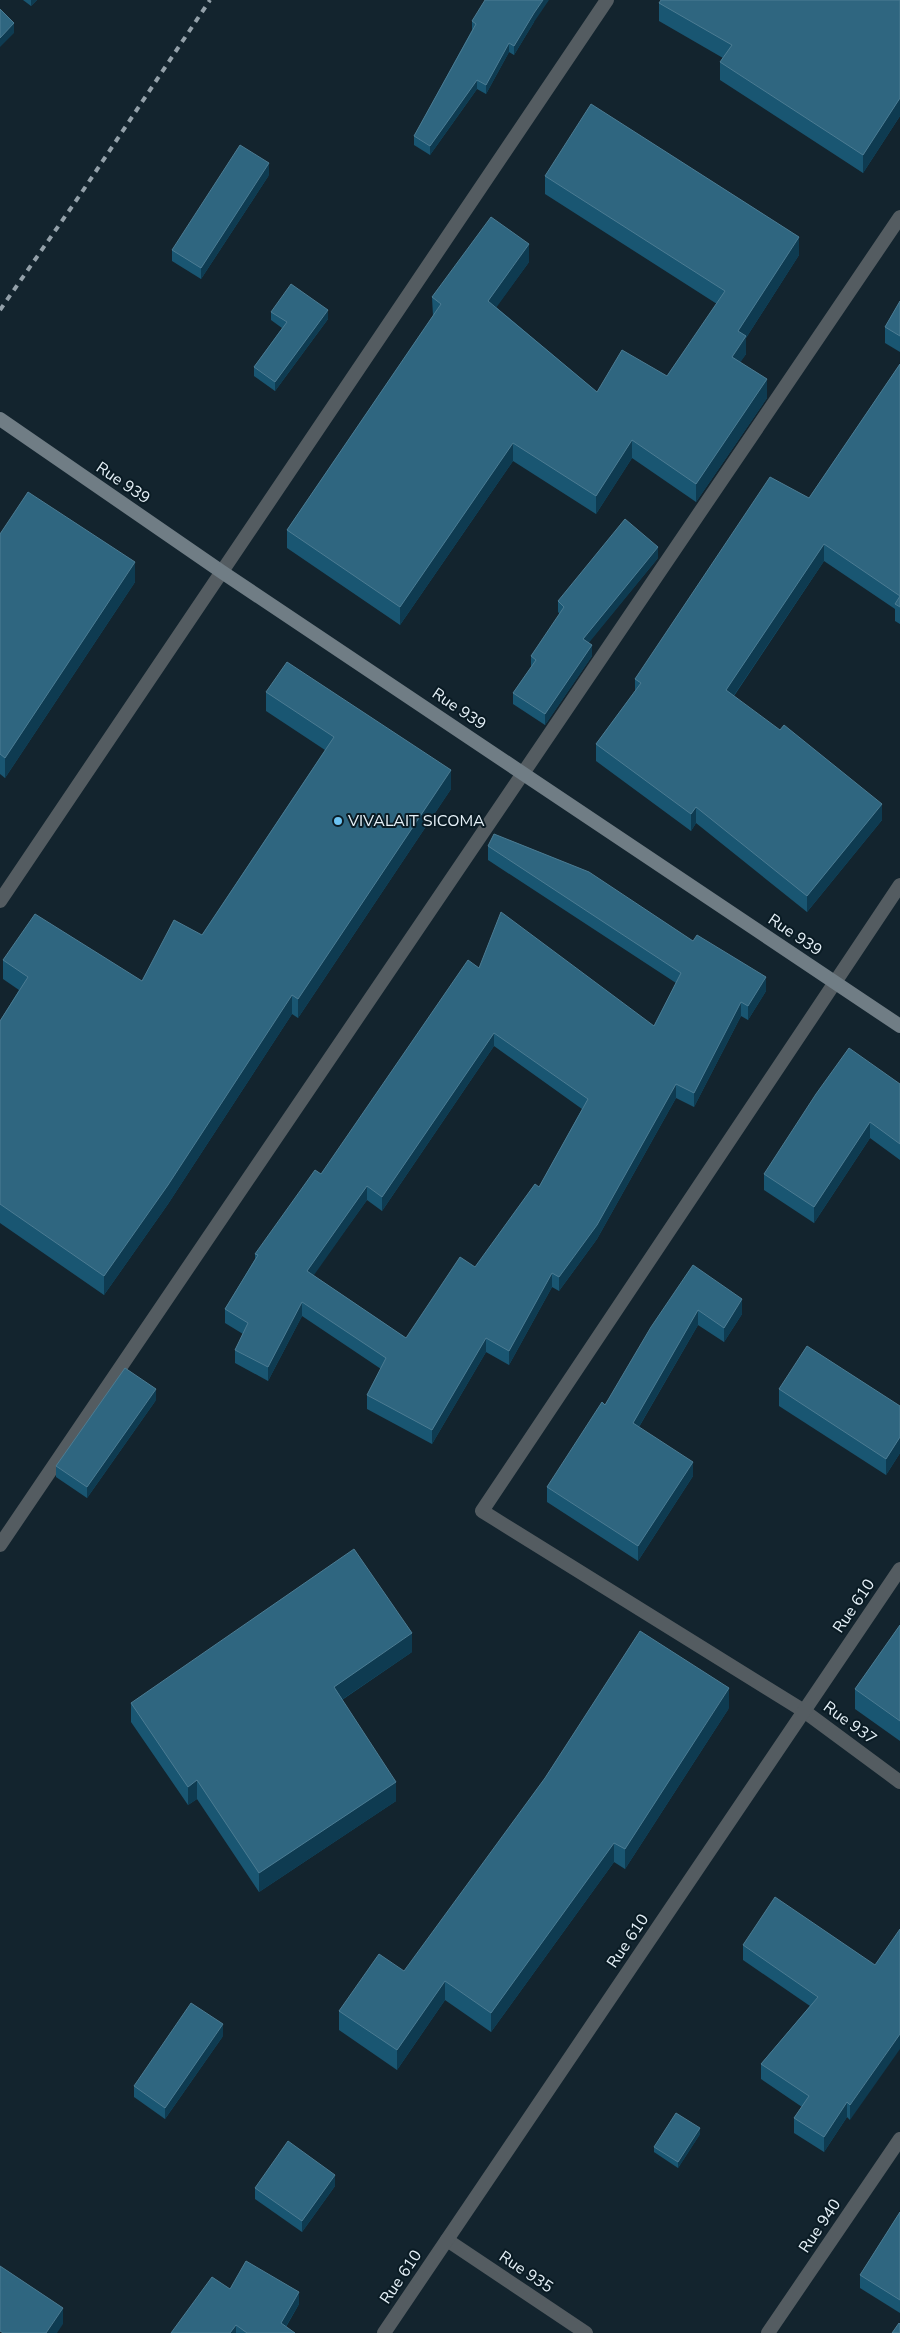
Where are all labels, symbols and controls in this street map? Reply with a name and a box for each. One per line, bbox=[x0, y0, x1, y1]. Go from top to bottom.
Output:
street label: Rue 939 bbox=[92, 457, 154, 509]
street label: Rue 939 bbox=[428, 683, 490, 735]
place label: VIVALAIT SICOMA bbox=[347, 810, 485, 832]
marker: VIVALAIT SICOMA bbox=[332, 815, 344, 827]
street label: Rue 939 bbox=[764, 909, 826, 961]
street label: Rue 610 bbox=[828, 1575, 880, 1637]
street label: Rue 937 bbox=[819, 1696, 881, 1750]
street label: Rue 610 bbox=[602, 1910, 654, 1972]
street label: Rue 940 bbox=[794, 2195, 846, 2257]
street label: Rue 610 bbox=[375, 2246, 427, 2308]
street label: Rue 935 bbox=[495, 2246, 557, 2298]

